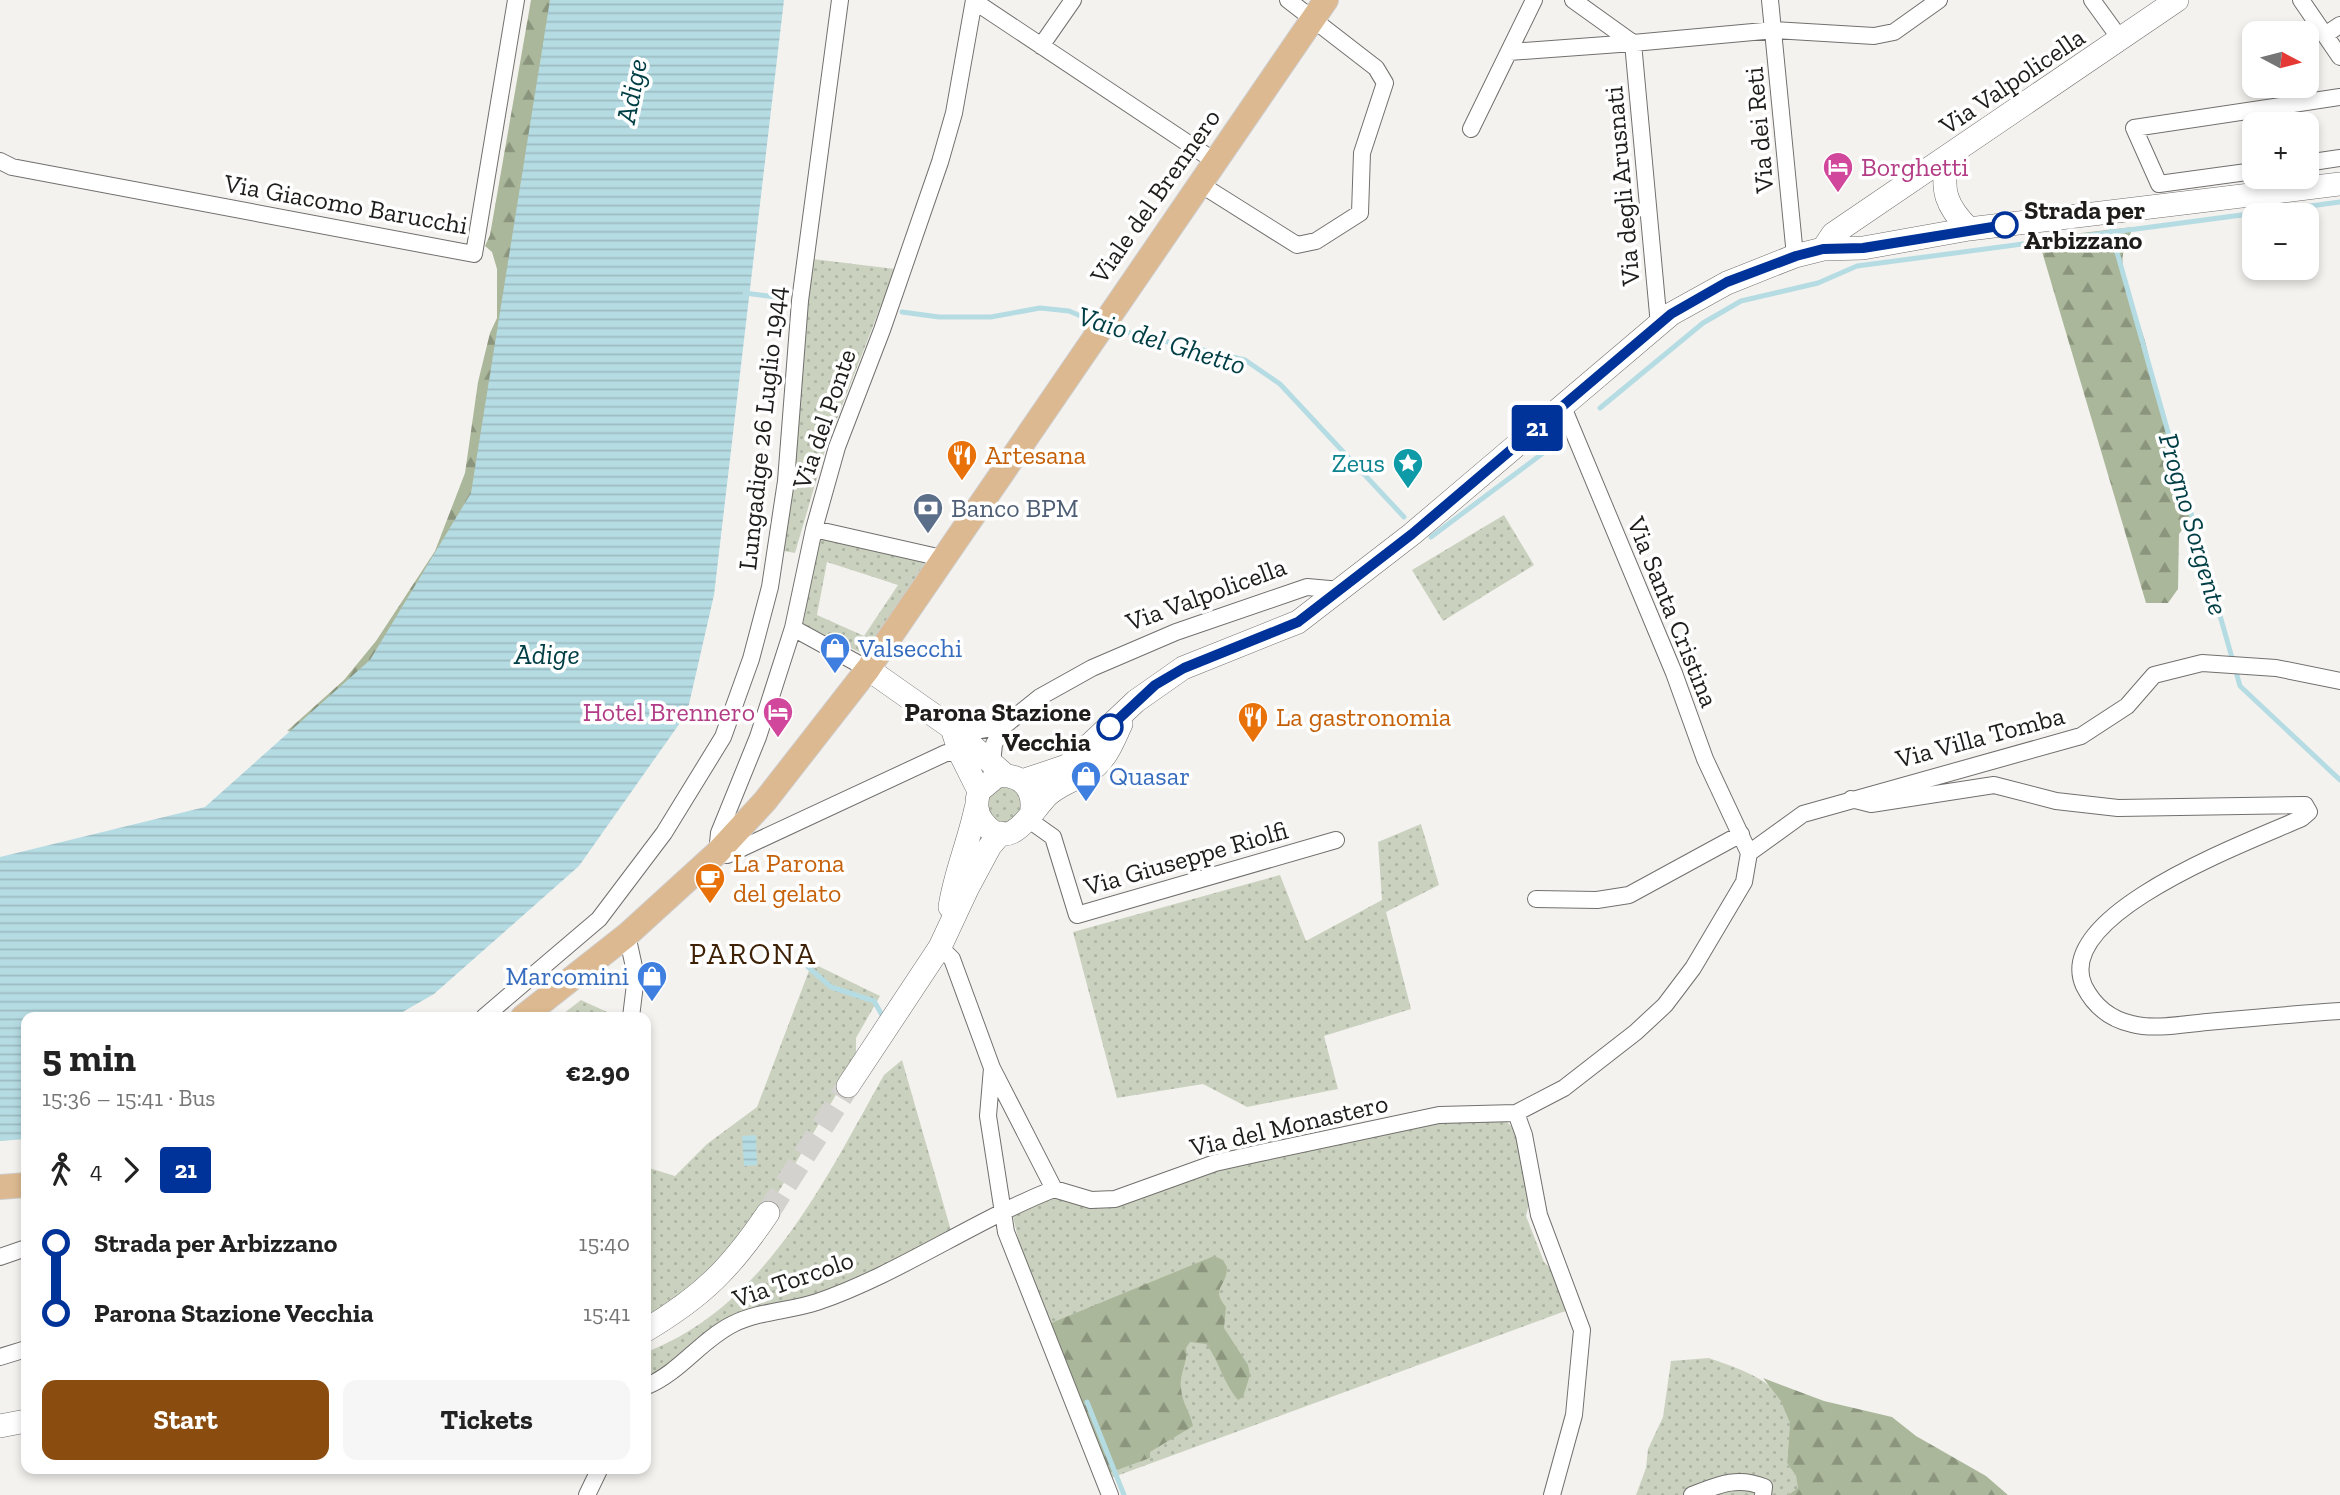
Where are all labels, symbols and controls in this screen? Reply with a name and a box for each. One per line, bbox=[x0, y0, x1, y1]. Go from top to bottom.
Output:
street label: Via Valpolicella bbox=[1932, 20, 2091, 142]
north arrow bbox=[2242, 21, 2319, 98]
map controls bbox=[2242, 21, 2319, 280]
water label: Adige bbox=[609, 56, 654, 127]
street label: Via dei Reti bbox=[1738, 66, 1781, 195]
street label: Via degli Arusnati bbox=[1597, 85, 1647, 288]
street label: Viale del Brennero bbox=[1082, 103, 1227, 290]
button: + bbox=[2242, 112, 2319, 189]
hotel icon: Borghetti bbox=[1821, 150, 1855, 194]
place label: Borghetti bbox=[1861, 151, 1969, 183]
street label: Via Giacomo Barucchi bbox=[221, 167, 470, 241]
place label: Strada per Arbizzano bbox=[2024, 194, 2145, 256]
button: − bbox=[2242, 203, 2319, 280]
marker: Strada per Arbizzano bbox=[1992, 212, 2018, 238]
street label: Lungadige 26 Luglio 1944 bbox=[731, 284, 793, 572]
water label: Vaio del Ghetto bbox=[1074, 299, 1250, 382]
street label: Via del Ponte bbox=[785, 345, 863, 494]
line badge: 21 bbox=[1506, 405, 1568, 451]
text: 21 bbox=[1526, 413, 1548, 442]
water label: Progno Sorgente bbox=[2152, 429, 2235, 619]
restaurant icon: Artesana bbox=[945, 438, 979, 482]
place label: Artesana bbox=[985, 439, 1086, 471]
place icon: Zeus bbox=[1391, 446, 1425, 490]
place label: Zeus bbox=[1332, 447, 1385, 479]
bank icon: Banco BPM bbox=[911, 491, 945, 535]
place label: Banco BPM bbox=[951, 492, 1079, 524]
street label: Via Santa Cristina bbox=[1620, 511, 1726, 712]
street label: Via Valpolicella bbox=[1120, 550, 1291, 638]
shop icon: Valsecchi bbox=[818, 631, 852, 675]
place label: Valsecchi bbox=[857, 632, 962, 664]
water label: Adige bbox=[513, 638, 580, 671]
hotel icon: Hotel Brennero bbox=[761, 695, 795, 739]
place label: Hotel Brennero bbox=[583, 696, 755, 728]
place label: Parona Stazione Vecchia bbox=[904, 696, 1091, 758]
street label: Via Villa Tomba bbox=[1891, 699, 2068, 775]
restaurant icon: La gastronomia bbox=[1236, 700, 1270, 744]
place label: La gastronomia bbox=[1276, 701, 1452, 733]
marker: Parona Stazione Vecchia bbox=[1097, 714, 1123, 740]
shop icon: Quasar bbox=[1069, 759, 1103, 803]
place label: Quasar bbox=[1109, 760, 1190, 792]
street label: Via Giuseppe Riolfi bbox=[1079, 814, 1292, 903]
place label: La Parona del gelato bbox=[733, 847, 845, 909]
cafe icon: La Parona del gelato bbox=[693, 861, 727, 905]
district label: PARONA bbox=[689, 936, 817, 972]
shop icon: Marcomini bbox=[635, 959, 669, 1003]
place label: Marcomini bbox=[506, 960, 629, 992]
text: 5 min bbox=[42, 1035, 136, 1081]
text: €2.90 bbox=[566, 1056, 630, 1088]
text: 15:36 – 15:41 · Bus bbox=[42, 1084, 215, 1112]
street label: Via del Monastero bbox=[1186, 1087, 1391, 1164]
icon: walk bbox=[42, 1151, 80, 1189]
icon: forward bbox=[112, 1151, 150, 1189]
text: 21 bbox=[174, 1155, 197, 1184]
text: 4 bbox=[90, 1156, 102, 1184]
text: Strada per Arbizzano bbox=[94, 1227, 337, 1259]
text: 15:40 bbox=[579, 1229, 630, 1257]
street label: Via Torcolo bbox=[727, 1243, 858, 1315]
text: Parona Stazione Vecchia bbox=[94, 1297, 374, 1329]
text: 15:41 bbox=[583, 1299, 630, 1327]
button: Start bbox=[42, 1380, 329, 1460]
button: Tickets bbox=[343, 1380, 630, 1460]

